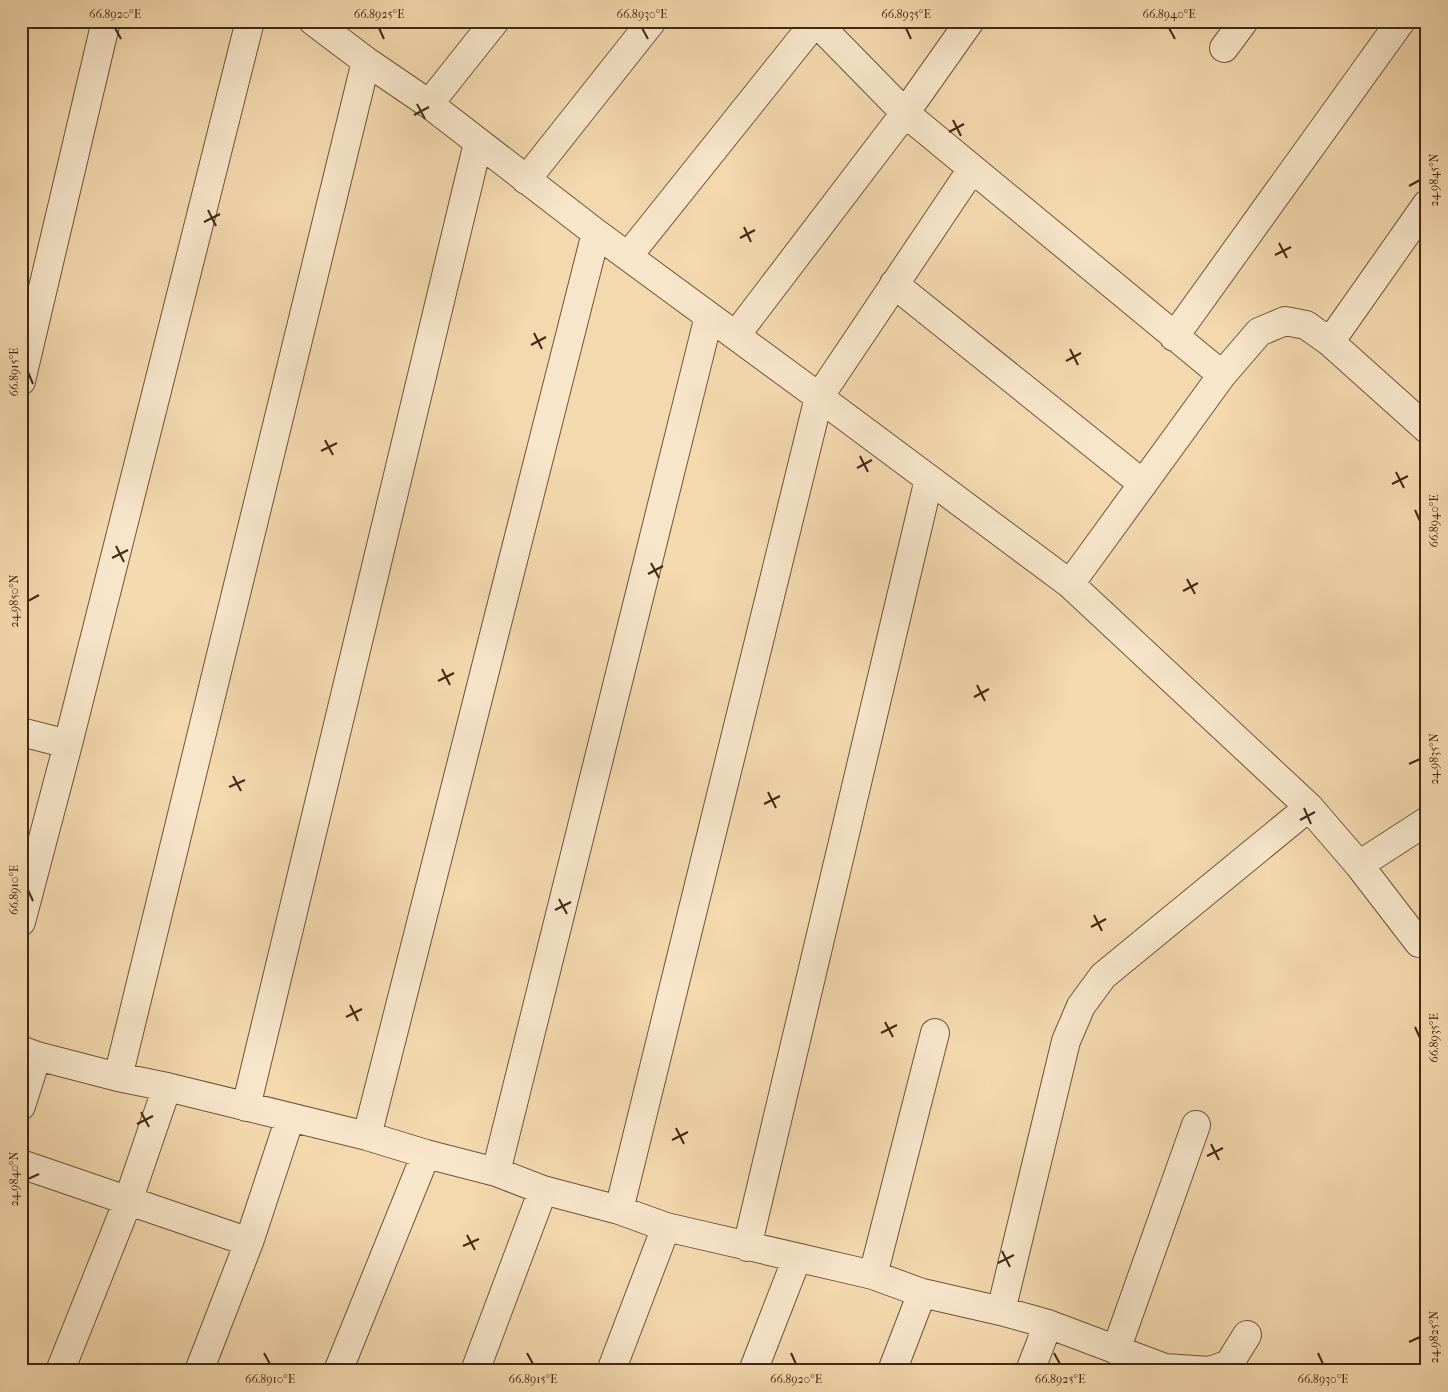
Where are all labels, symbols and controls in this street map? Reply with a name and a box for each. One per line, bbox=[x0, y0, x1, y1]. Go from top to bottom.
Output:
text: 66.8920°E bbox=[89, 7, 141, 21]
text: 66.8925°E bbox=[354, 7, 404, 21]
text: 66.8930°E bbox=[617, 7, 667, 21]
text: 66.8935°E bbox=[881, 7, 931, 21]
text: 66.8940°E bbox=[1143, 7, 1195, 21]
text: 24.9845°N bbox=[1427, 153, 1441, 207]
text: 66.8915°E bbox=[7, 348, 21, 396]
text: 66.8940°E bbox=[1427, 495, 1441, 547]
text: 24.9850°N bbox=[7, 574, 21, 628]
text: 24.9835°N bbox=[1427, 733, 1441, 785]
text: 66.8910°E bbox=[7, 865, 21, 915]
text: 66.8935°E bbox=[1427, 1013, 1441, 1063]
text: 24.9840°N bbox=[7, 1151, 21, 1207]
text: 24.9825°N bbox=[1427, 1311, 1441, 1363]
text: 66.8910°E bbox=[245, 1372, 295, 1386]
text: 66.8915°E bbox=[509, 1372, 557, 1386]
text: 66.8920°E bbox=[770, 1372, 822, 1386]
text: 66.8925°E bbox=[1035, 1372, 1085, 1386]
text: 66.8930°E bbox=[1298, 1372, 1348, 1386]

